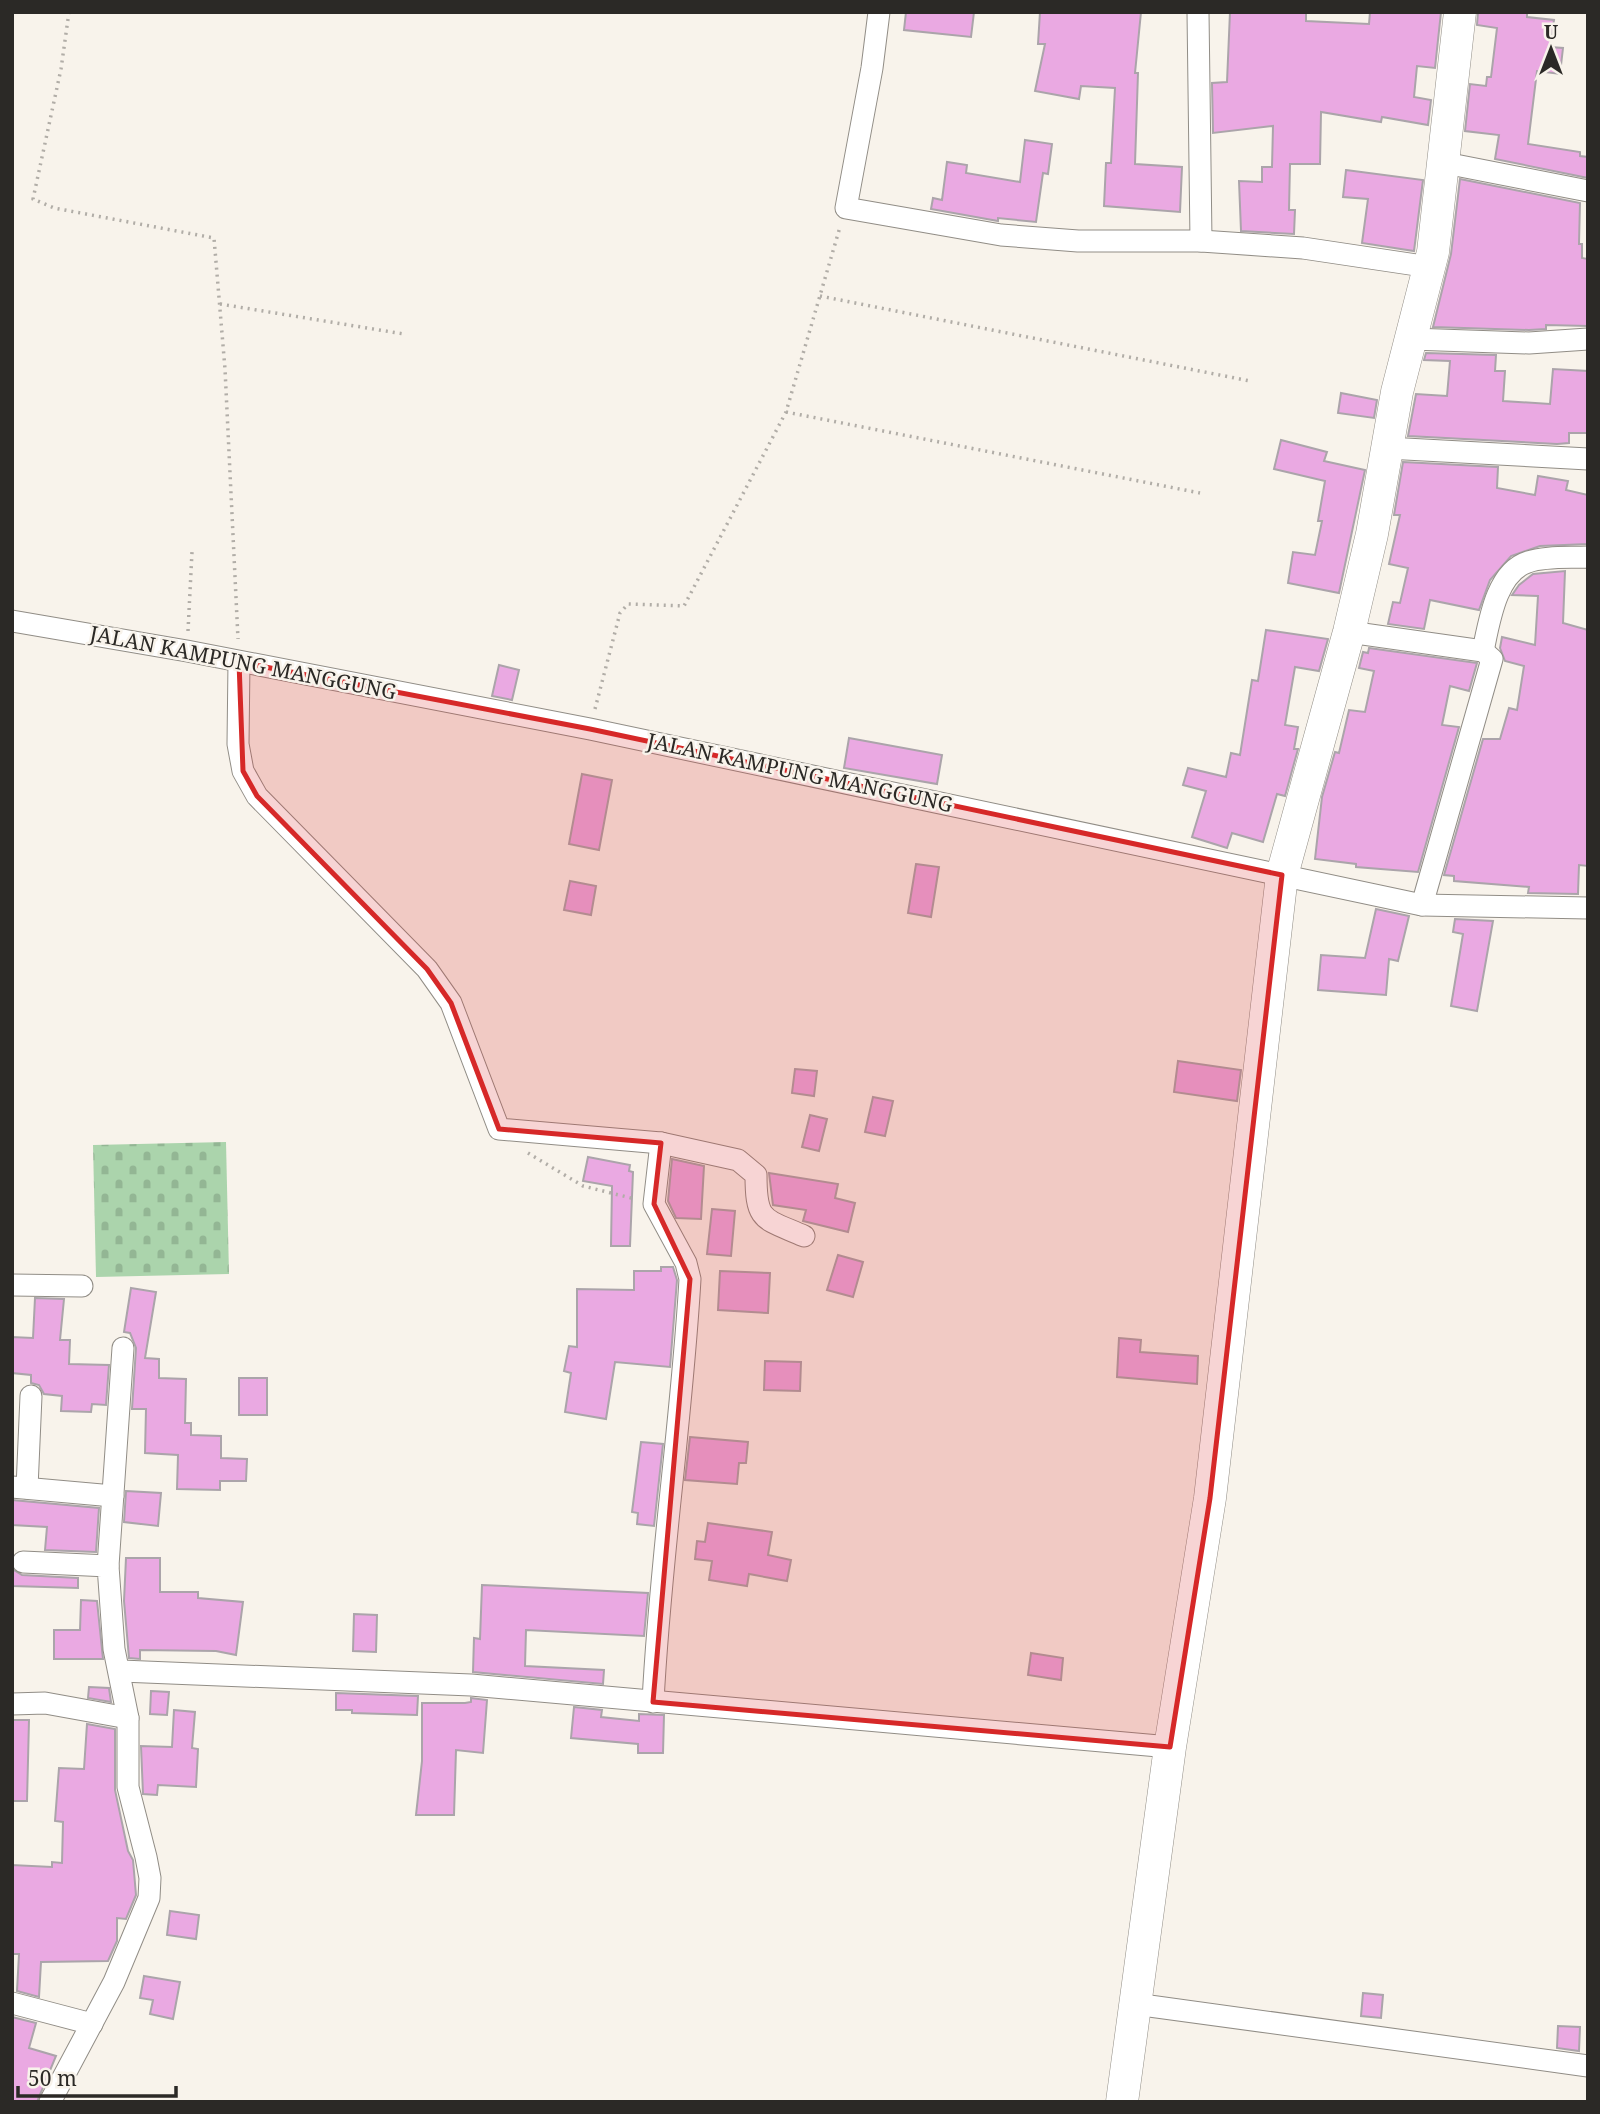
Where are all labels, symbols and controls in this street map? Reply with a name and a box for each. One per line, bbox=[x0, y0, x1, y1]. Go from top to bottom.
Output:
north arrow bbox=[1516, 14, 1586, 84]
text: U bbox=[1544, 19, 1558, 45]
street label: JALAN KAMPUNG MANGGUNG bbox=[87, 618, 399, 705]
street label: JALAN KAMPUNG MANGGUNG bbox=[644, 726, 956, 818]
scale bar bbox=[18, 2054, 175, 2098]
text: 50 m bbox=[28, 2064, 77, 2092]

